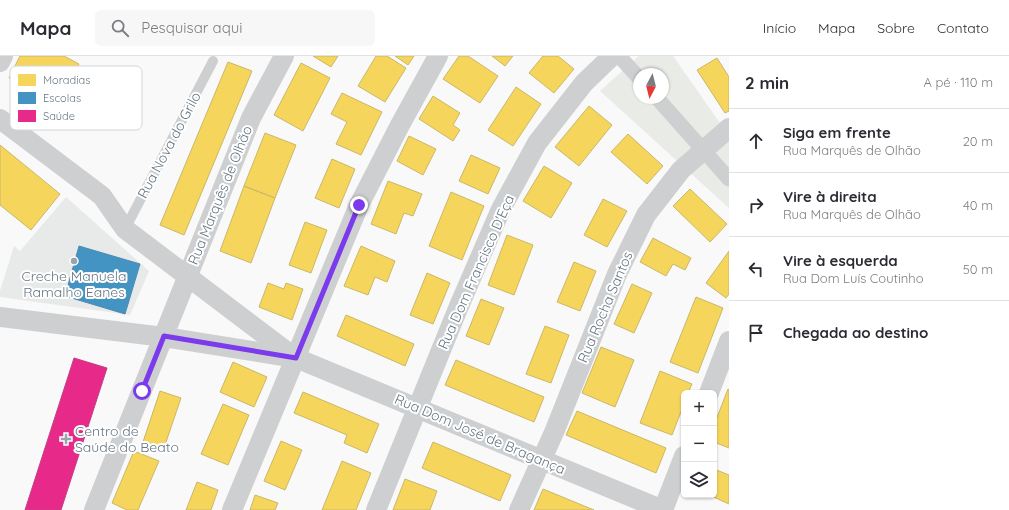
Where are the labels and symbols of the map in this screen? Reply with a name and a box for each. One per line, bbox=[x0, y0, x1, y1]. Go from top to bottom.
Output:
legend bbox=[10, 66, 142, 130]
north arrow bbox=[633, 68, 669, 104]
text: Moradias bbox=[43, 73, 90, 87]
street label: Rua Nova do Grilo bbox=[133, 89, 205, 201]
text: Escolas bbox=[43, 91, 81, 105]
text: Saúde bbox=[43, 109, 75, 123]
street label: Rua Marquês de Olhão bbox=[184, 123, 256, 267]
street label: Rua Dom Francisco D'Eça bbox=[434, 192, 518, 352]
route end bbox=[350, 196, 368, 214]
street label: Rua Rocha Santos bbox=[573, 249, 637, 365]
marker: Creche Manuela Ramalho Eanes bbox=[69, 256, 79, 266]
place label: Creche Manuela Ramalho Eanes bbox=[22, 267, 126, 301]
route start bbox=[133, 382, 151, 400]
street label: Rua Dom José de Bragança bbox=[392, 390, 568, 478]
place label: Centro de Saúde do Beato bbox=[75, 422, 179, 456]
marker: Centro de Saúde do Beato bbox=[60, 433, 72, 445]

